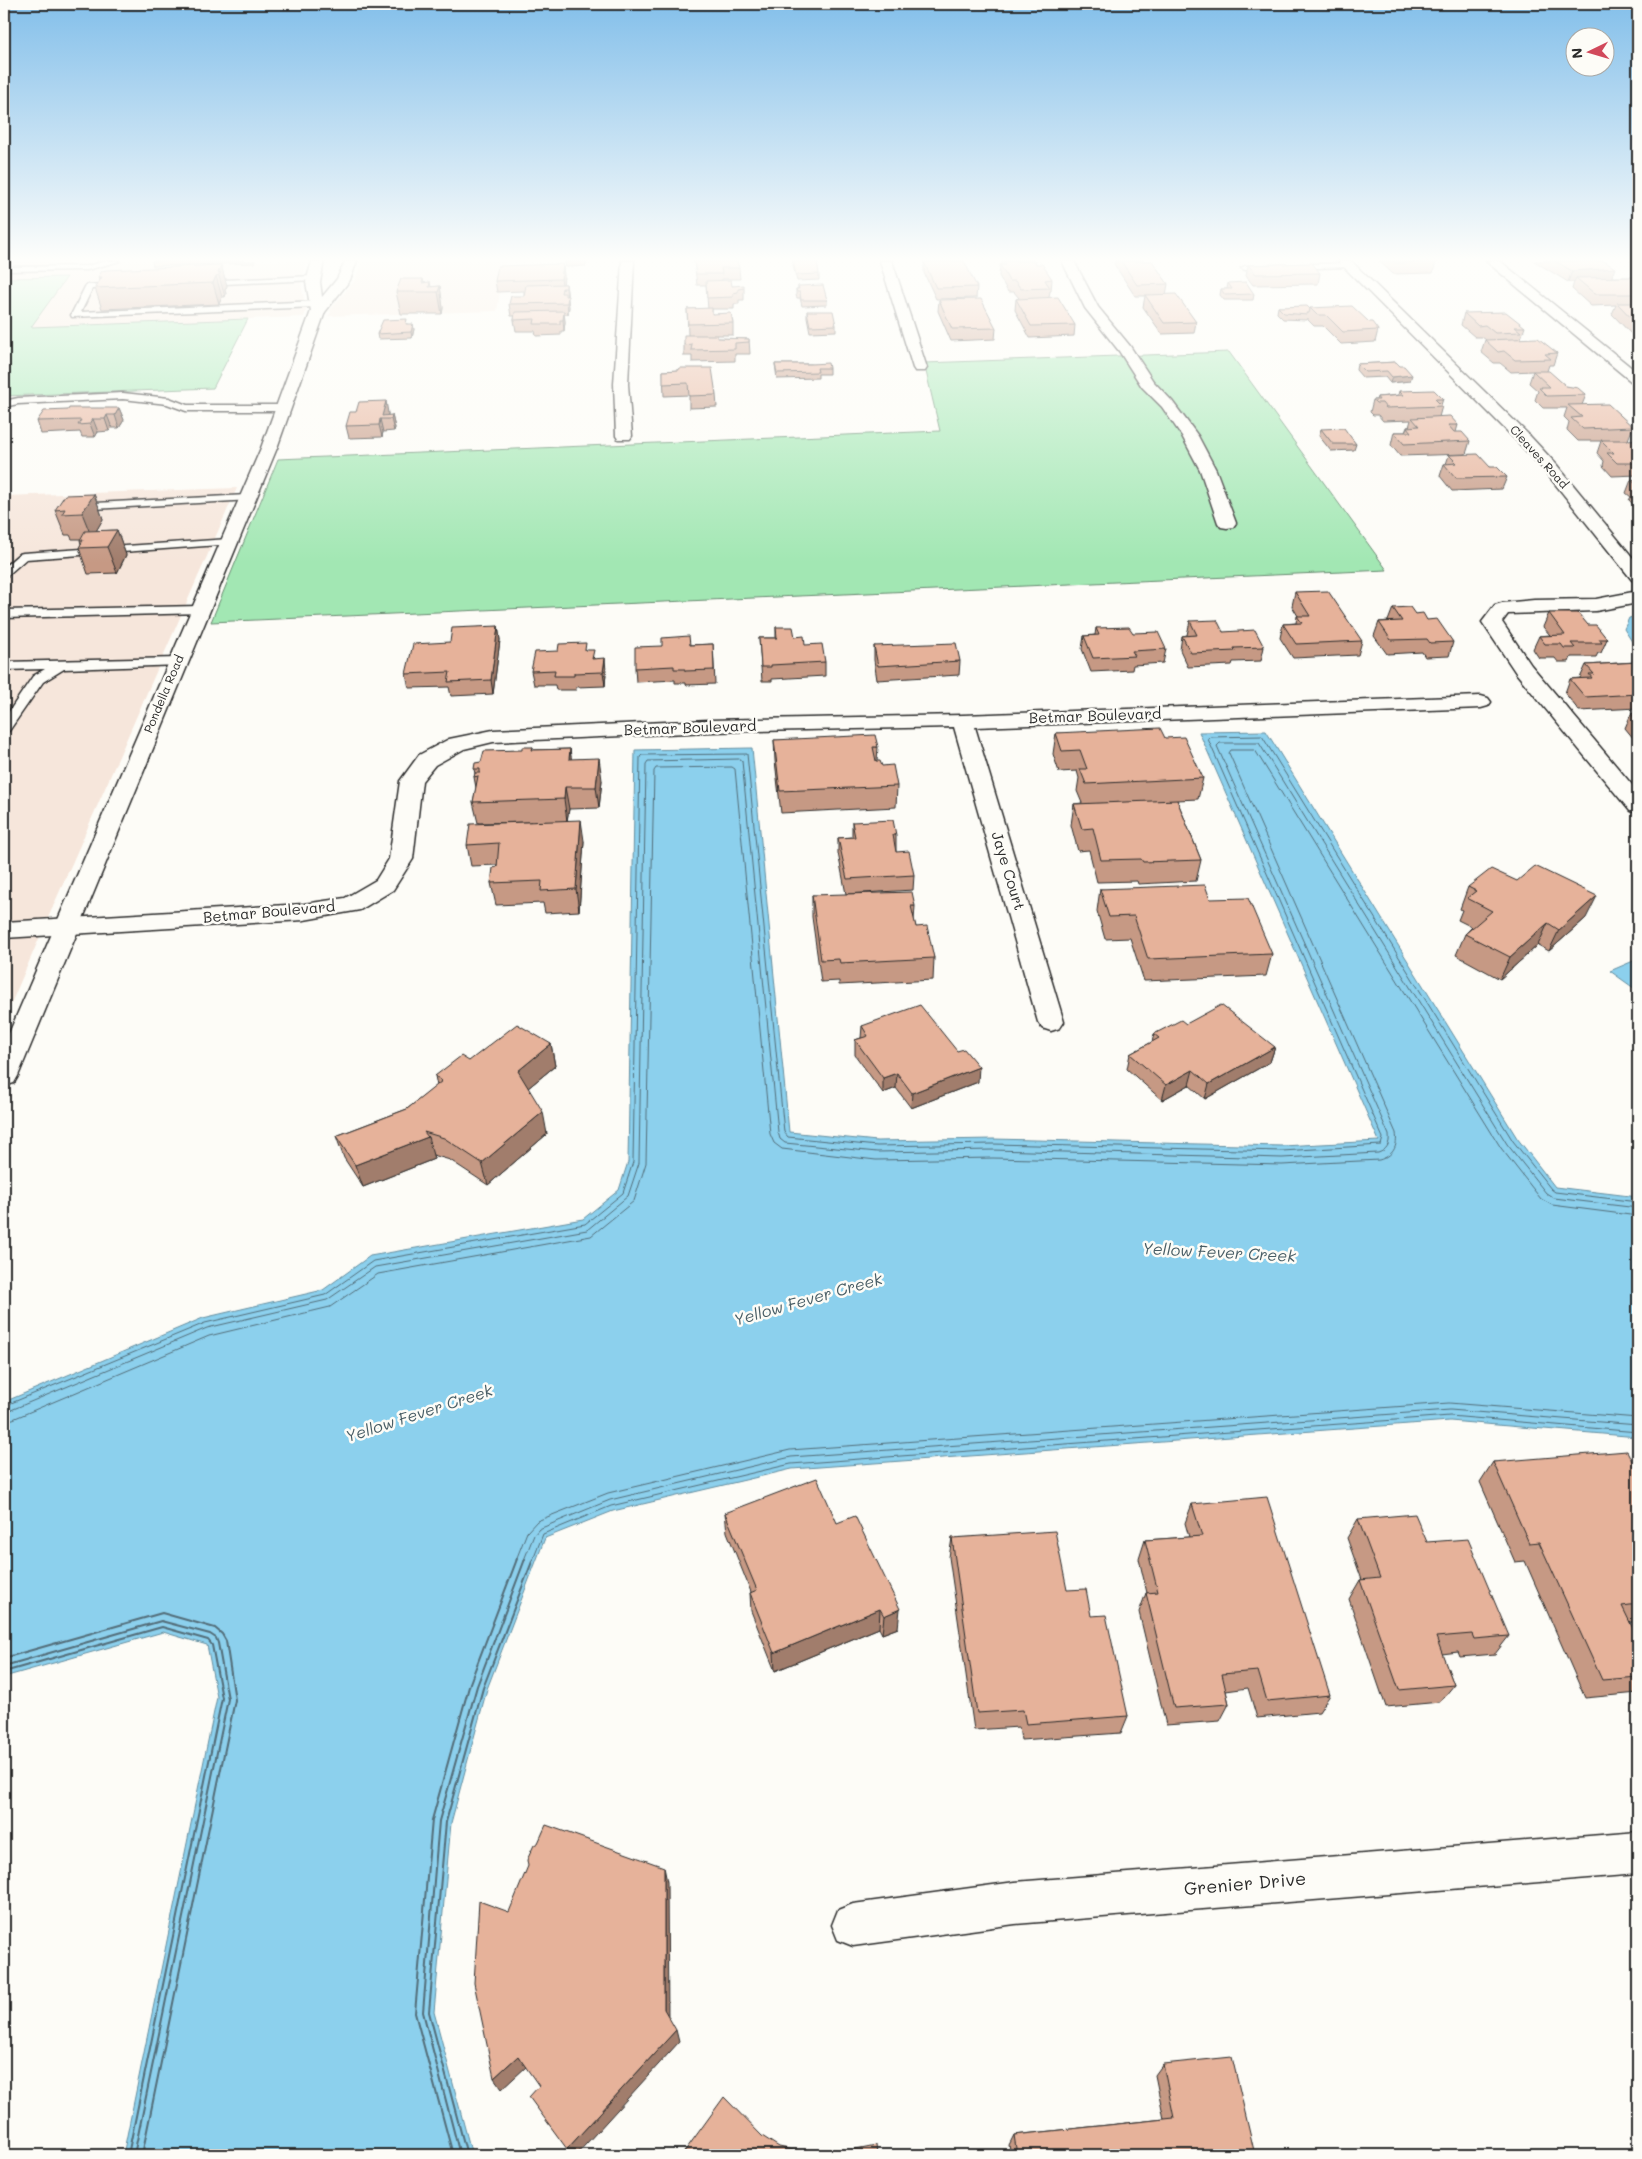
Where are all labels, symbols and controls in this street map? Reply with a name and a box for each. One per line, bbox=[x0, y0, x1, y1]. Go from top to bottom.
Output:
north arrow bbox=[1564, 28, 1614, 78]
text: N bbox=[1567, 47, 1586, 59]
street label: Cleaves Road bbox=[1507, 421, 1573, 492]
street label: Pondella Road bbox=[139, 652, 187, 735]
street label: Betmar Boulevard bbox=[1028, 703, 1162, 727]
street label: Betmar Boulevard bbox=[623, 715, 757, 739]
street label: Jaye Court bbox=[987, 829, 1030, 913]
street label: Betmar Boulevard bbox=[202, 895, 336, 927]
water label: Yellow Fever Creek bbox=[1142, 1237, 1297, 1266]
water label: Yellow Fever Creek bbox=[731, 1267, 885, 1330]
water label: Yellow Fever Creek bbox=[343, 1379, 496, 1446]
street label: Grenier Drive bbox=[1183, 1866, 1307, 1900]

